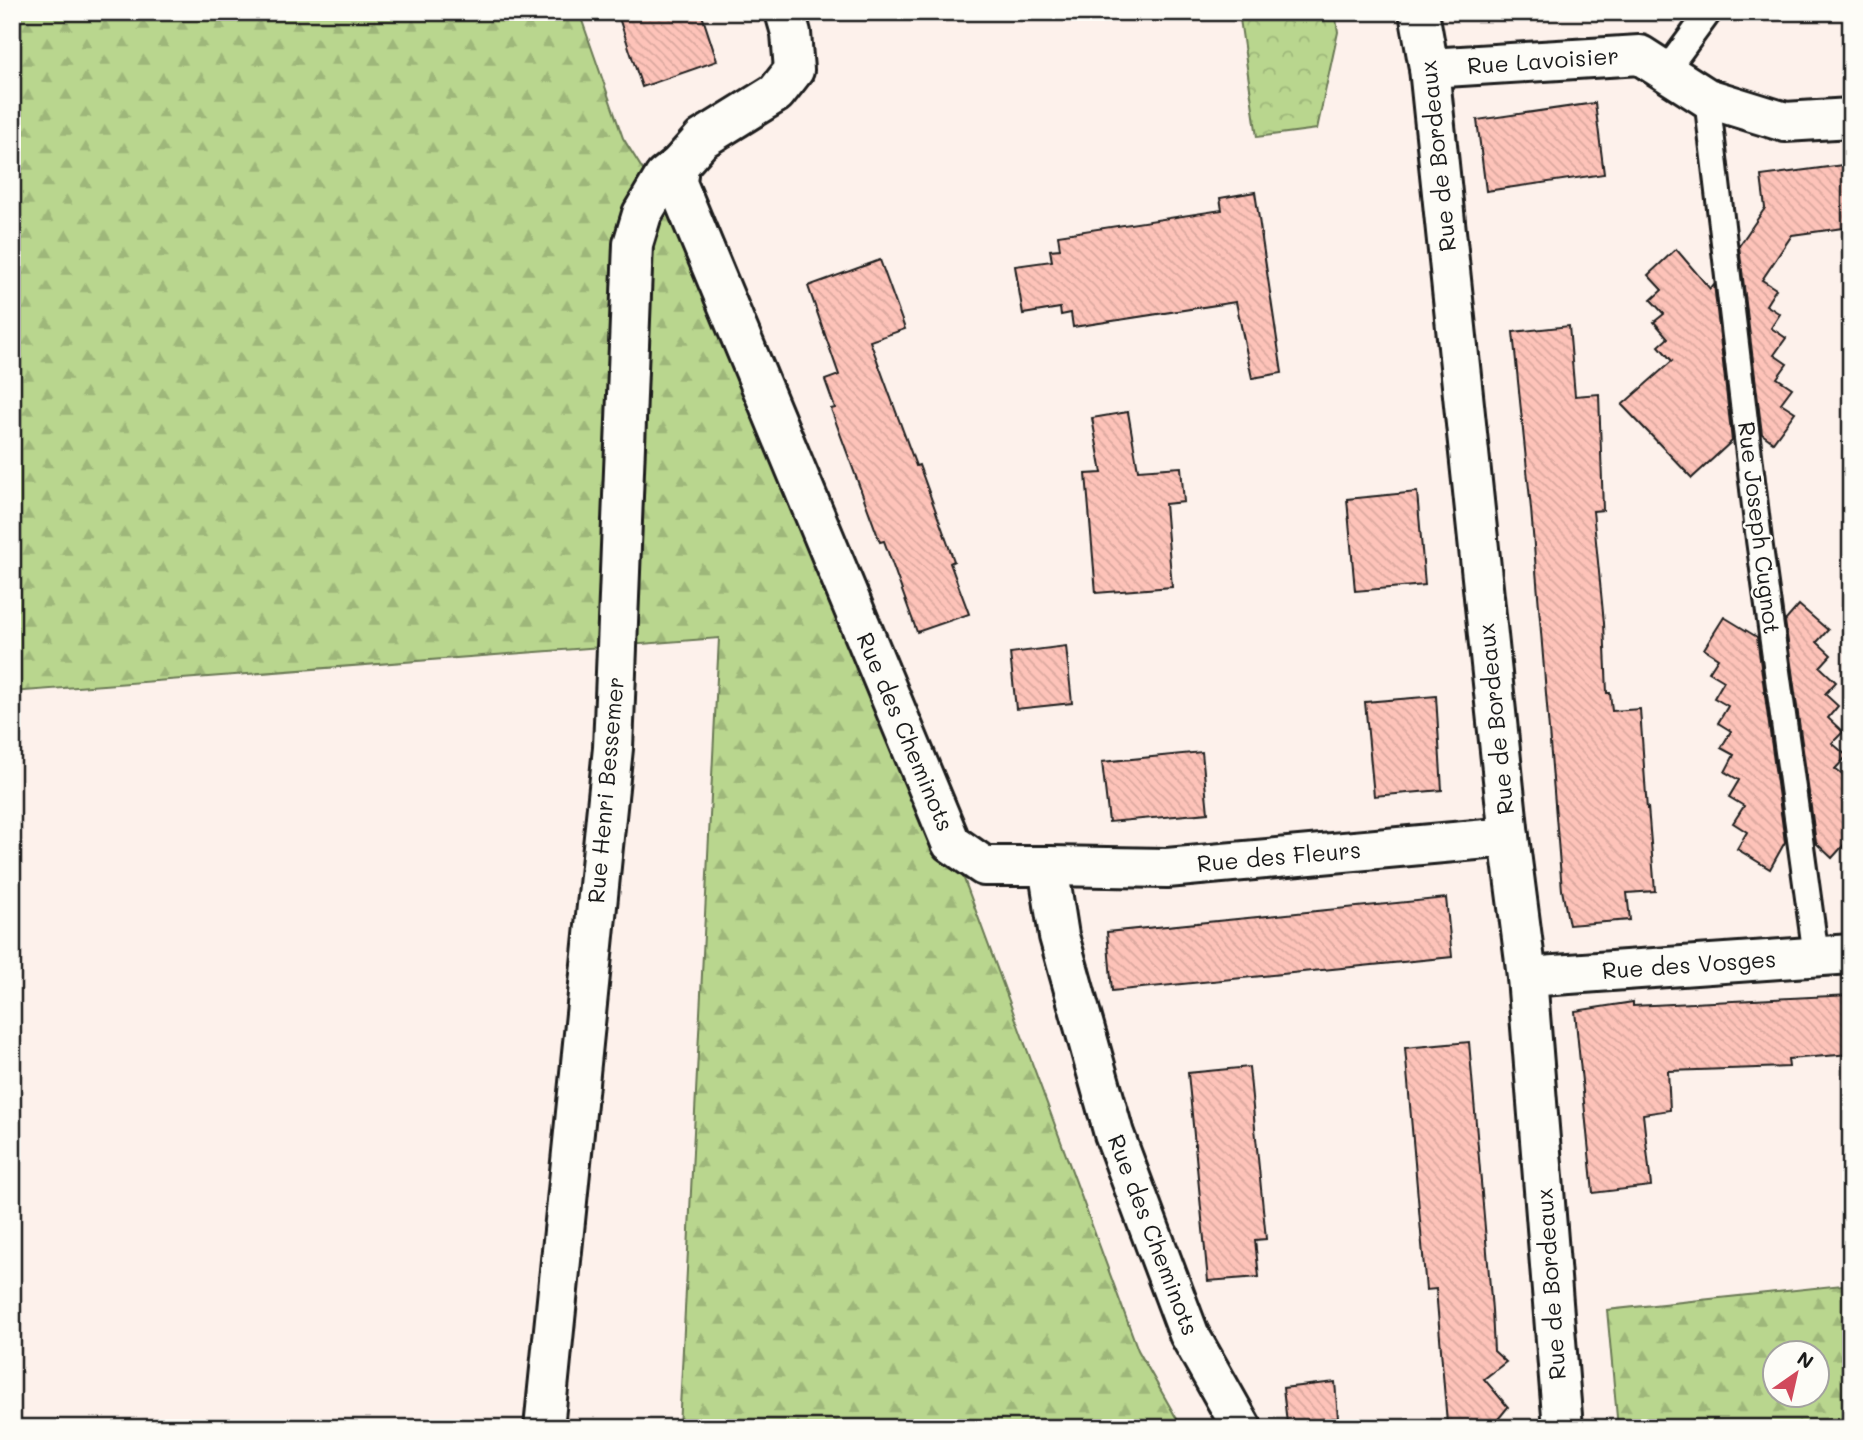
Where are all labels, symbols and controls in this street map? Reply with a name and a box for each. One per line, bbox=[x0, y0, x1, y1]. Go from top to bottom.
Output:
street label: Rue Lavoisier bbox=[1466, 40, 1620, 80]
street label: Rue de Bordeaux bbox=[1412, 59, 1462, 253]
street label: Rue Joseph Cugnot bbox=[1732, 420, 1788, 636]
street label: Rue de Bordeaux bbox=[1470, 622, 1520, 816]
street label: Rue des Cheminots bbox=[851, 628, 961, 835]
street label: Rue Henri Bessemer bbox=[580, 675, 630, 905]
street label: Rue des Fleurs bbox=[1196, 834, 1362, 878]
street label: Rue des Vosges bbox=[1601, 943, 1777, 985]
street label: Rue des Cheminots bbox=[1102, 1130, 1206, 1339]
street label: Rue de Bordeaux bbox=[1528, 1187, 1572, 1381]
north arrow bbox=[1762, 1338, 1832, 1408]
text: N bbox=[1793, 1345, 1819, 1374]

